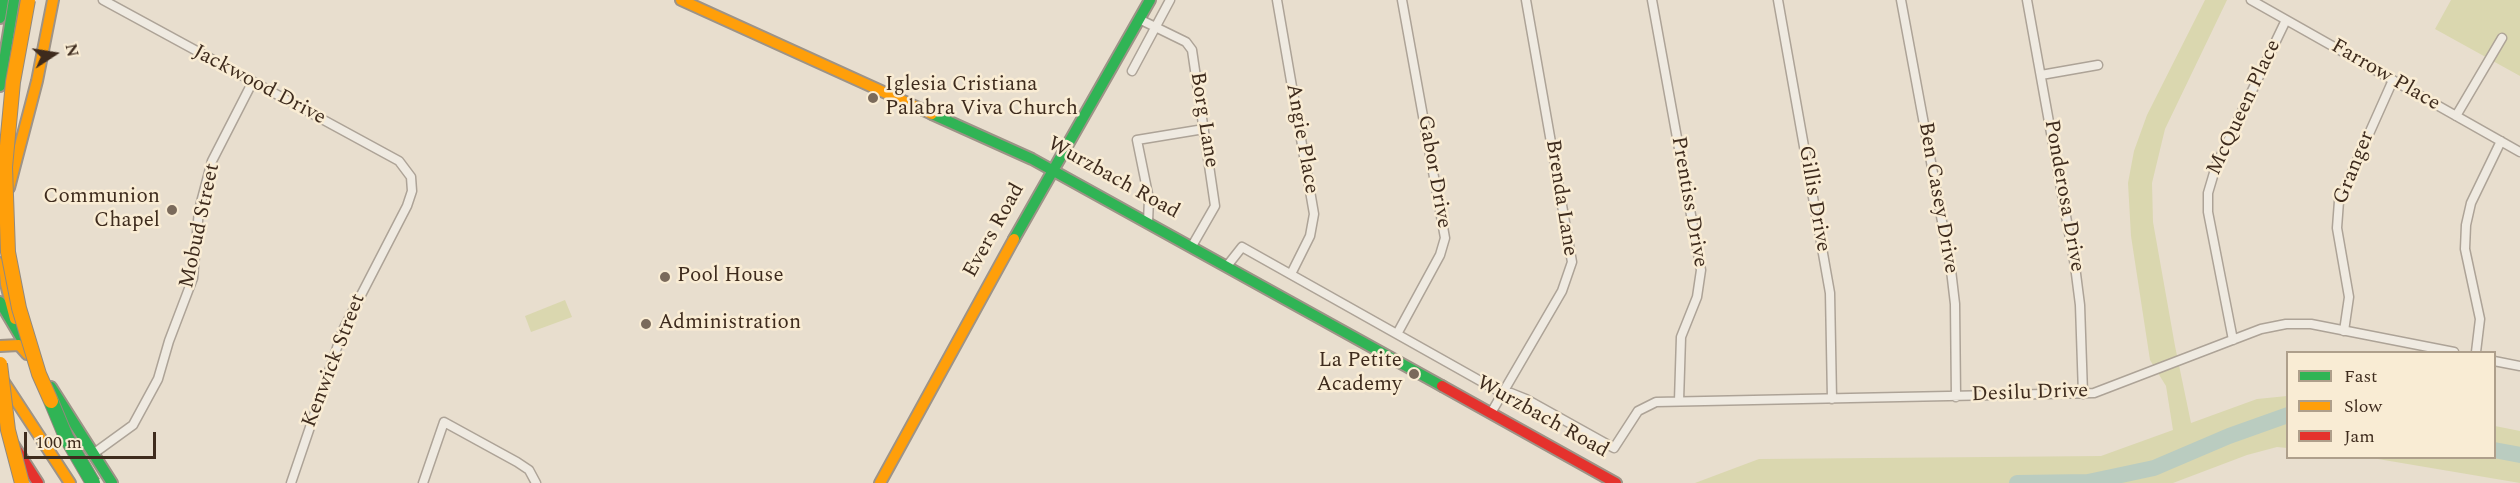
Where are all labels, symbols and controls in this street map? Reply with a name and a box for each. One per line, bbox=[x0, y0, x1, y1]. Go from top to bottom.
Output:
north arrow bbox=[24, 24, 84, 84]
street label: Farrow Place bbox=[2326, 35, 2444, 117]
street label: McQueen Place bbox=[2203, 36, 2287, 180]
street label: Jackwood Drive bbox=[188, 40, 330, 132]
text: N bbox=[59, 41, 85, 59]
street label: Borg Lane bbox=[1183, 70, 1223, 170]
place label: Iglesia Cristiana Palabra Viva Church bbox=[885, 73, 1078, 123]
street label: Angie Place bbox=[1279, 82, 1323, 196]
marker: Iglesia Cristiana Palabra Viva Church bbox=[866, 91, 880, 105]
street label: Gabor Drive bbox=[1411, 113, 1455, 231]
street label: Ponderosa Drive bbox=[2037, 118, 2089, 274]
street label: Ben Casey Drive bbox=[1911, 120, 1963, 276]
street label: Granger bbox=[2329, 128, 2381, 208]
street label: Wurzbach Road bbox=[1042, 132, 1184, 226]
street label: Prentiss Drive bbox=[1664, 135, 1712, 269]
street label: Brenda Lane bbox=[1538, 138, 1582, 258]
street label: Gillis Drive bbox=[1791, 144, 1835, 254]
street label: Mobud Street bbox=[175, 161, 227, 291]
street label: Evers Road bbox=[959, 179, 1031, 283]
place label: Communion Chapel bbox=[43, 185, 160, 235]
marker: Communion Chapel bbox=[165, 203, 179, 217]
place label: Pool House bbox=[677, 264, 784, 290]
marker: Pool House bbox=[658, 270, 672, 284]
street label: Kenwick Street bbox=[298, 290, 372, 432]
place label: Administration bbox=[658, 311, 801, 337]
marker: Administration bbox=[639, 317, 653, 331]
place label: La Petite Academy bbox=[1317, 349, 1402, 399]
legend bbox=[2286, 351, 2496, 459]
text: Fast bbox=[2344, 363, 2377, 390]
marker: La Petite Academy bbox=[1407, 367, 1421, 381]
street label: Wurzbach Road bbox=[1471, 371, 1613, 465]
street label: Desilu Drive bbox=[1971, 379, 2089, 409]
text: Slow bbox=[2344, 393, 2382, 420]
scale bar bbox=[27, 420, 159, 458]
text: Jam bbox=[2344, 423, 2375, 450]
text: 100 m bbox=[35, 429, 82, 456]

